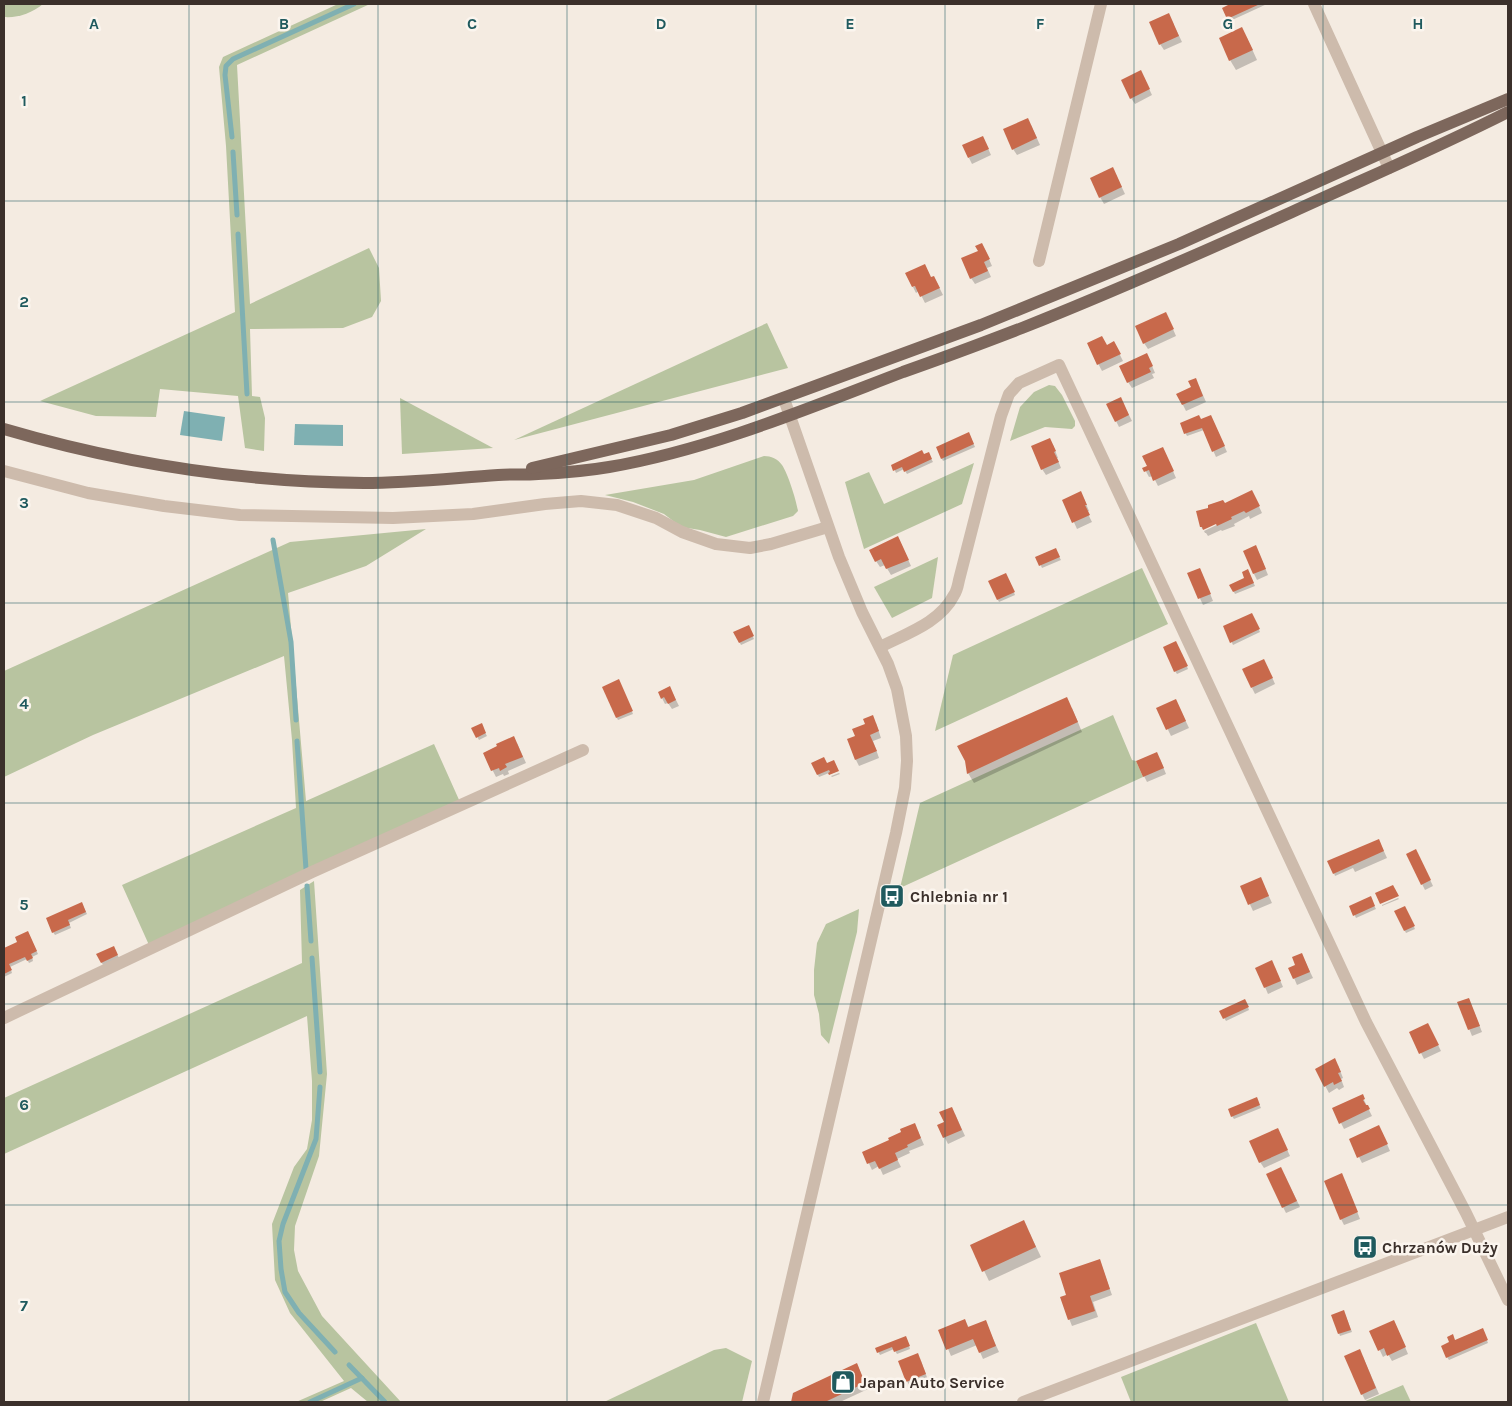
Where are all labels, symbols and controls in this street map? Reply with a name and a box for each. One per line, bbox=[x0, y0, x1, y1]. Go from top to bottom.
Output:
text: A bbox=[89, 14, 99, 33]
text: B bbox=[279, 14, 289, 33]
text: C bbox=[467, 14, 477, 33]
text: D bbox=[656, 14, 667, 33]
text: E bbox=[845, 14, 855, 33]
text: F bbox=[1036, 14, 1045, 33]
text: G bbox=[1223, 14, 1233, 33]
text: H bbox=[1412, 14, 1424, 33]
text: 1 bbox=[21, 91, 27, 110]
text: 2 bbox=[19, 292, 29, 311]
text: 3 bbox=[19, 493, 29, 512]
text: 4 bbox=[19, 694, 29, 713]
bus stop icon: Chlebnia nr 1 bbox=[879, 883, 905, 909]
place label: Chlebnia nr 1 bbox=[910, 887, 1008, 906]
text: 5 bbox=[19, 895, 29, 914]
text: 6 bbox=[19, 1095, 29, 1114]
bus stop icon: Chrzanów Duży bbox=[1352, 1234, 1378, 1260]
place label: Chrzanów Duży bbox=[1382, 1238, 1498, 1257]
text: 7 bbox=[20, 1296, 28, 1315]
shop icon: Japan Auto Service bbox=[830, 1369, 856, 1395]
place label: Japan Auto Service bbox=[860, 1373, 1005, 1392]

